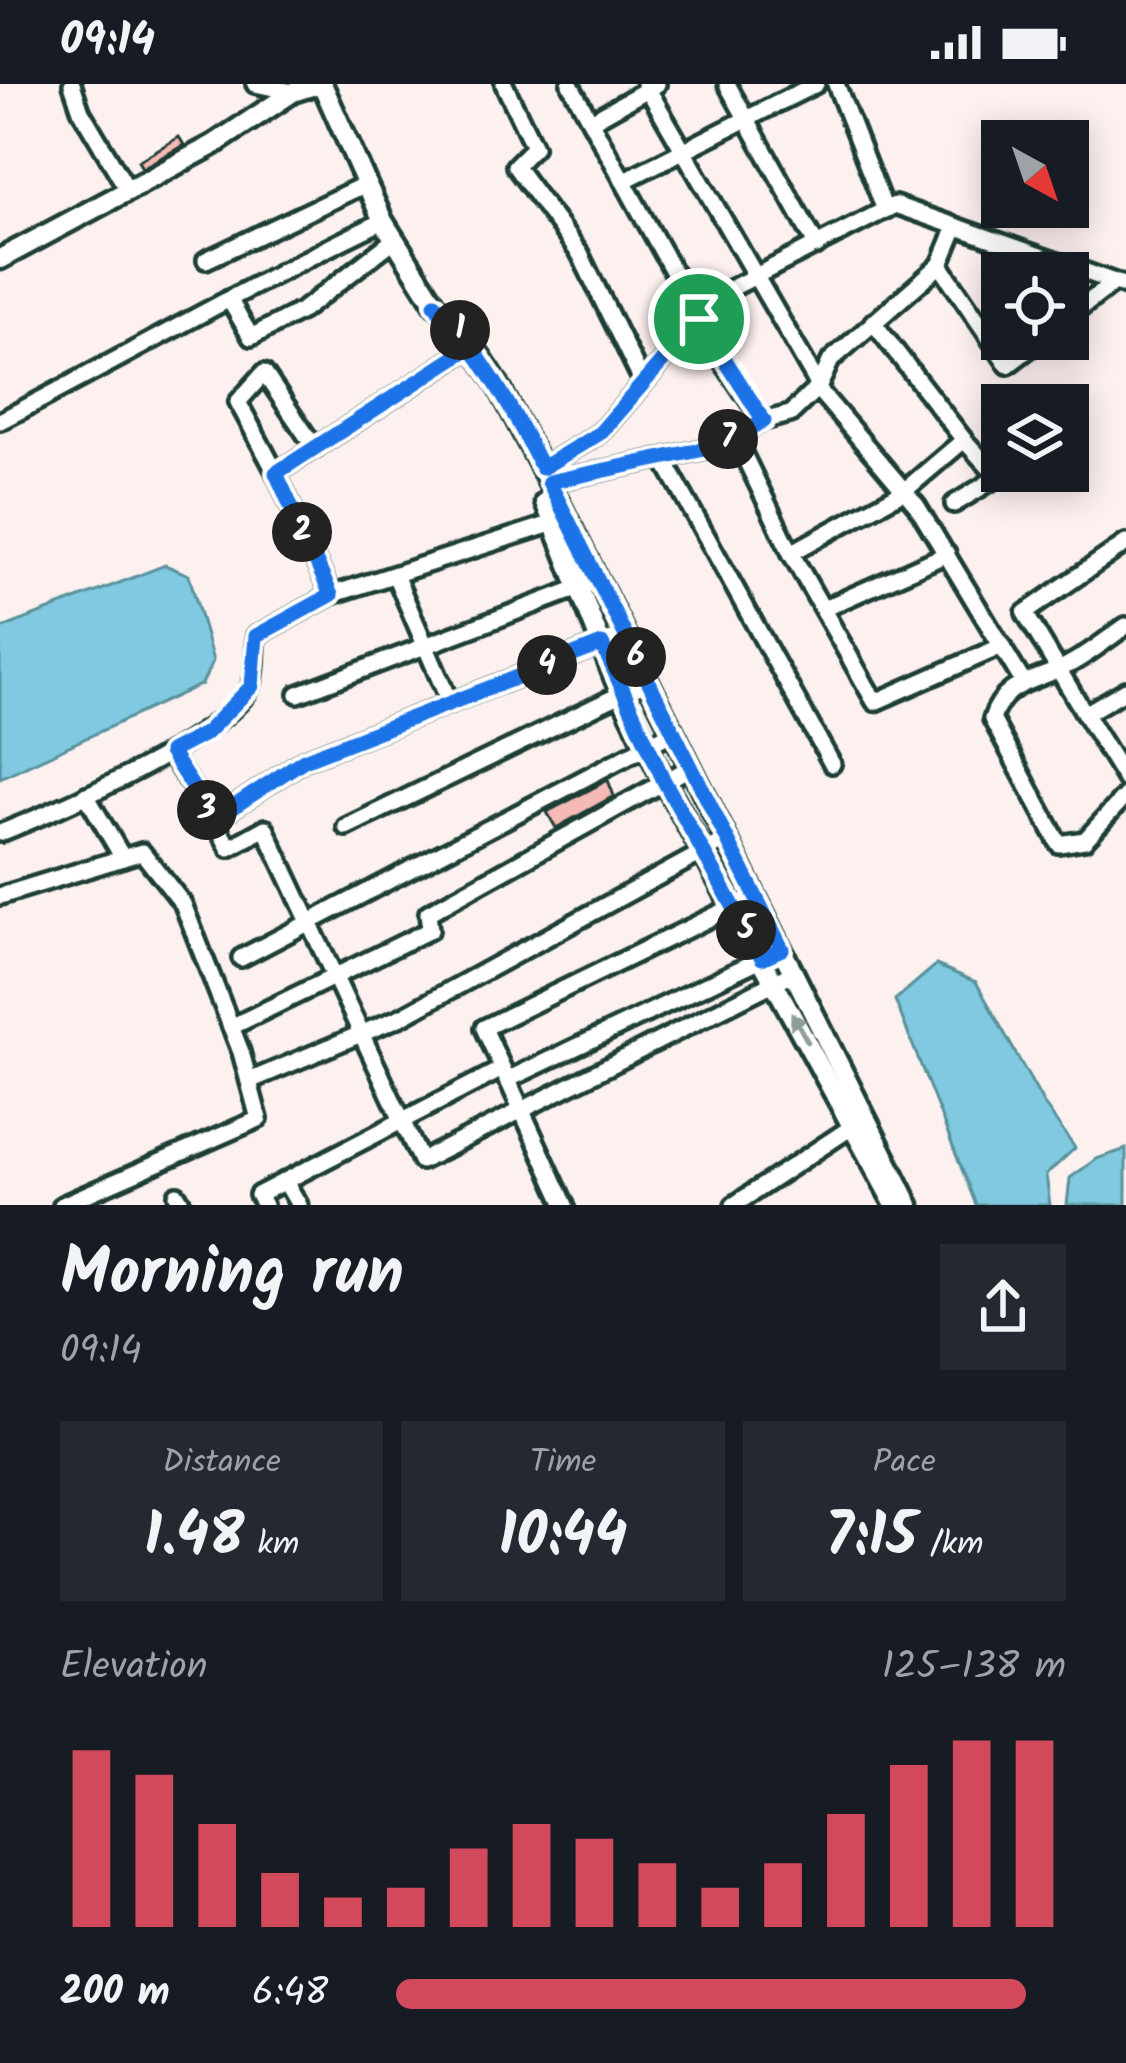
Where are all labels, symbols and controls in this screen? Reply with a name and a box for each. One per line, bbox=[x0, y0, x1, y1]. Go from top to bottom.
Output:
text: 09:14 bbox=[60, 6, 155, 78]
north arrow bbox=[981, 120, 1089, 228]
map controls bbox=[981, 120, 1089, 492]
button: locate bbox=[981, 252, 1089, 360]
pin bbox=[648, 268, 750, 370]
icon: arrive bbox=[666, 286, 732, 352]
pin: 1 bbox=[430, 300, 490, 360]
text: 1 bbox=[455, 303, 465, 356]
button: layers bbox=[981, 384, 1089, 492]
pin: 7 bbox=[698, 409, 758, 469]
text: 7 bbox=[720, 412, 736, 465]
pin: 2 bbox=[272, 502, 332, 562]
text: 2 bbox=[292, 505, 312, 558]
pin: 6 bbox=[606, 627, 666, 687]
text: 6 bbox=[627, 630, 645, 683]
pin: 4 bbox=[517, 635, 577, 695]
text: 4 bbox=[538, 638, 556, 691]
pin: 3 bbox=[177, 780, 237, 840]
text: 3 bbox=[198, 783, 216, 836]
pin: 5 bbox=[716, 900, 776, 960]
text: 5 bbox=[738, 903, 754, 956]
one-way arrow bbox=[790, 1011, 811, 1046]
text: Morning run bbox=[60, 1223, 404, 1328]
button: share bbox=[940, 1244, 1066, 1370]
text: 09:14 bbox=[60, 1321, 142, 1383]
text: Distance bbox=[162, 1437, 281, 1490]
text: Time bbox=[530, 1437, 596, 1490]
text: Pace bbox=[873, 1437, 936, 1490]
text: 1.48 bbox=[144, 1490, 244, 1586]
text: 10:44 bbox=[498, 1490, 628, 1586]
text: 7:15 bbox=[825, 1490, 917, 1586]
text: km bbox=[244, 1519, 299, 1572]
text: /km bbox=[917, 1519, 983, 1572]
text: Elevation bbox=[60, 1637, 208, 1699]
text: 125–138 m bbox=[882, 1637, 1066, 1699]
text: 200 m bbox=[60, 1963, 170, 2025]
text: 6:48 bbox=[252, 1963, 328, 2025]

